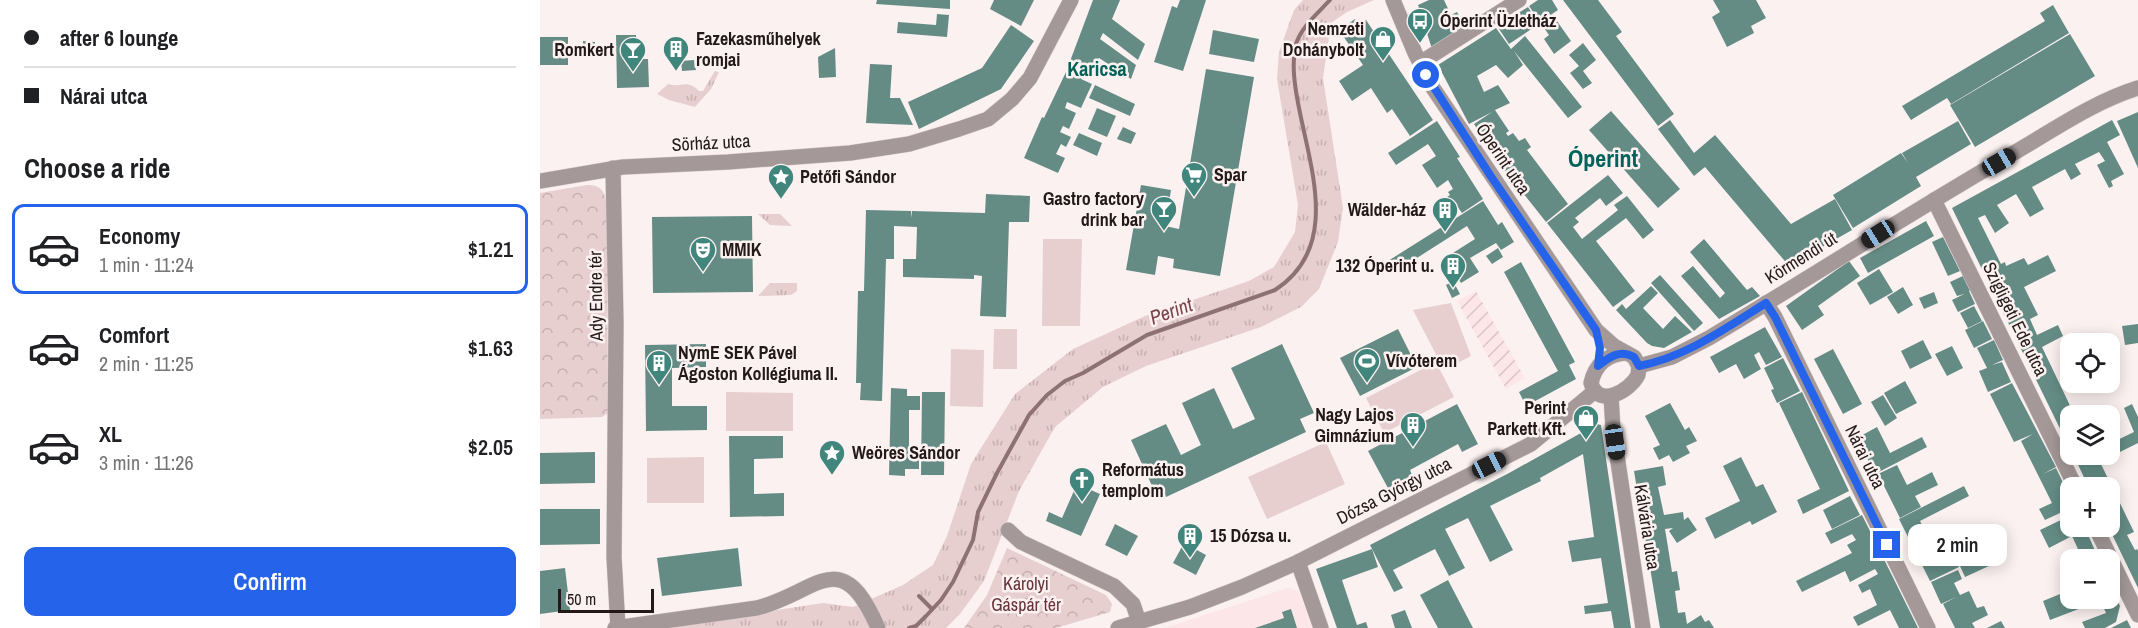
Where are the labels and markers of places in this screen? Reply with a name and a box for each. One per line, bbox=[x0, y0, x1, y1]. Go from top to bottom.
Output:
bus stop icon: Óperint Üzletház bbox=[1405, 6, 1435, 44]
place label: Óperint Üzletház bbox=[1440, 8, 1557, 33]
place label: Nemzeti Dohánybolt bbox=[1283, 16, 1364, 62]
shop icon: Nemzeti Dohánybolt bbox=[1368, 24, 1398, 62]
place label: Fazekasműhelyek romjai bbox=[696, 26, 822, 72]
building icon: Fazekasműhelyek romjai bbox=[661, 34, 691, 72]
bar icon: Romkert bbox=[618, 35, 648, 73]
place label: Romkert bbox=[554, 37, 614, 62]
supermarket icon: Spar bbox=[1179, 160, 1209, 198]
place icon: Petőfi Sándor bbox=[766, 162, 796, 200]
place label: Spar bbox=[1214, 162, 1247, 187]
place label: Petőfi Sándor bbox=[800, 164, 896, 189]
place label: Gastro factory drink bar bbox=[1043, 186, 1145, 232]
bar icon: Gastro factory drink bar bbox=[1149, 194, 1179, 232]
building icon: Wälder-ház bbox=[1430, 195, 1460, 233]
place label: Wälder-ház bbox=[1348, 197, 1427, 222]
theatre icon: MMIK bbox=[688, 235, 718, 273]
place label: MMIK bbox=[722, 237, 762, 262]
building icon: 132 Óperint u. bbox=[1438, 251, 1468, 289]
place label: 132 Óperint u. bbox=[1336, 253, 1434, 278]
place label: NymE SEK Pável Ágoston Kollégiuma II. bbox=[678, 340, 838, 386]
sports icon: Vívóterem bbox=[1352, 346, 1382, 384]
building icon: NymE SEK Pável Ágoston Kollégiuma II. bbox=[644, 348, 674, 386]
place label: Vívóterem bbox=[1386, 348, 1457, 373]
place label: Perint Parkett Kft. bbox=[1487, 395, 1566, 441]
place label: Nagy Lajos Gimnázium bbox=[1314, 402, 1394, 448]
shop icon: Perint Parkett Kft. bbox=[1571, 403, 1601, 441]
building icon: Nagy Lajos Gimnázium bbox=[1398, 410, 1428, 448]
place icon: Weöres Sándor bbox=[817, 438, 847, 476]
place label: Weöres Sándor bbox=[852, 440, 960, 465]
place label: Református templom bbox=[1102, 457, 1184, 503]
church icon: Református templom bbox=[1067, 465, 1097, 503]
building icon: 15 Dózsa u. bbox=[1175, 521, 1205, 559]
place label: 15 Dózsa u. bbox=[1210, 523, 1291, 548]

